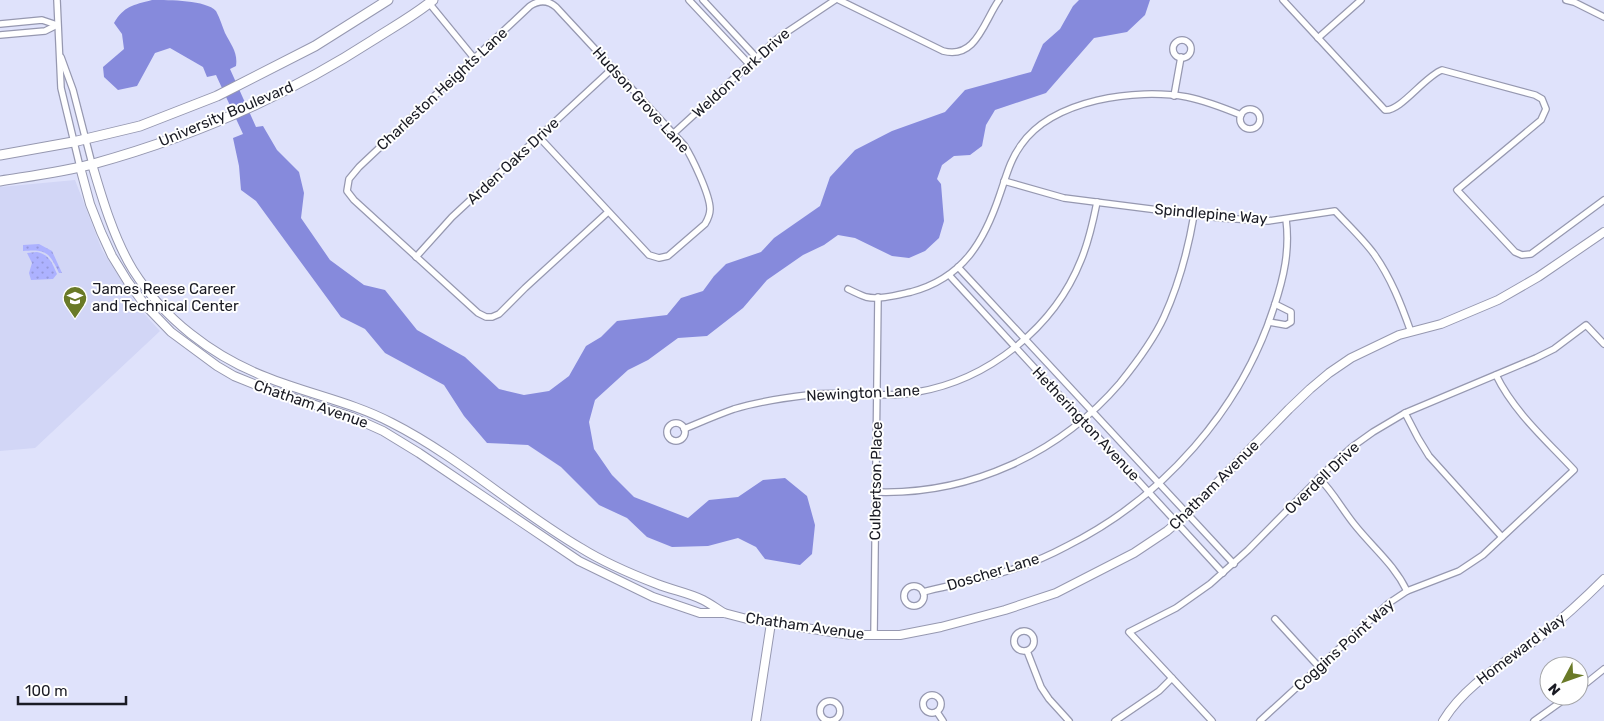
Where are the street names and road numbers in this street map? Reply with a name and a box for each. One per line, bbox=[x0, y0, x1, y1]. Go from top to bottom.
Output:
street label: Charleston Heights Lane bbox=[373, 24, 511, 154]
street label: Weldon Park Drive bbox=[689, 25, 793, 121]
street label: Hudson Grove Lane bbox=[589, 43, 693, 157]
street label: University Boulevard bbox=[156, 78, 296, 150]
street label: Arden Oaks Drive bbox=[463, 114, 563, 208]
street label: Spindlepine Way bbox=[1154, 200, 1268, 228]
street label: Hetherington Avenue bbox=[1029, 363, 1143, 485]
street label: Chatham Avenue bbox=[251, 376, 371, 432]
street label: Newington Lane bbox=[806, 381, 920, 405]
street label: Culbertson Place bbox=[866, 421, 886, 541]
street label: Chatham Avenue bbox=[1165, 436, 1263, 534]
street label: Overdell Drive bbox=[1281, 438, 1363, 518]
street label: Doscher Lane bbox=[945, 549, 1041, 595]
street label: Coggins Point Way bbox=[1290, 595, 1398, 695]
street label: Chatham Avenue bbox=[744, 609, 866, 643]
street label: Homeward Way bbox=[1473, 610, 1569, 688]

